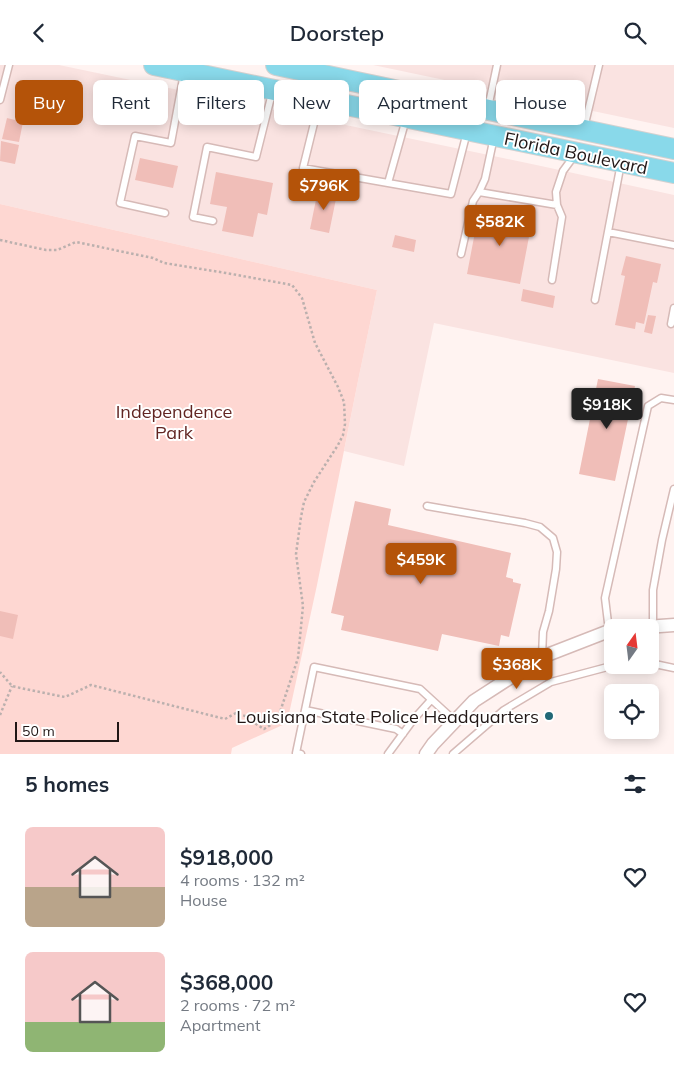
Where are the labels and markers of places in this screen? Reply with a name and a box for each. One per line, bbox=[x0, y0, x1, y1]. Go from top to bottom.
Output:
pin: $796K bbox=[289, 169, 359, 211]
pin: $582K bbox=[465, 205, 535, 247]
pin: $918K bbox=[572, 387, 642, 430]
pin: $459K bbox=[386, 543, 456, 585]
pin: $368K bbox=[482, 647, 552, 690]
place label: Louisiana State Police Headquarters bbox=[236, 705, 539, 728]
marker: Louisiana State Police Headquarters bbox=[543, 710, 555, 722]

